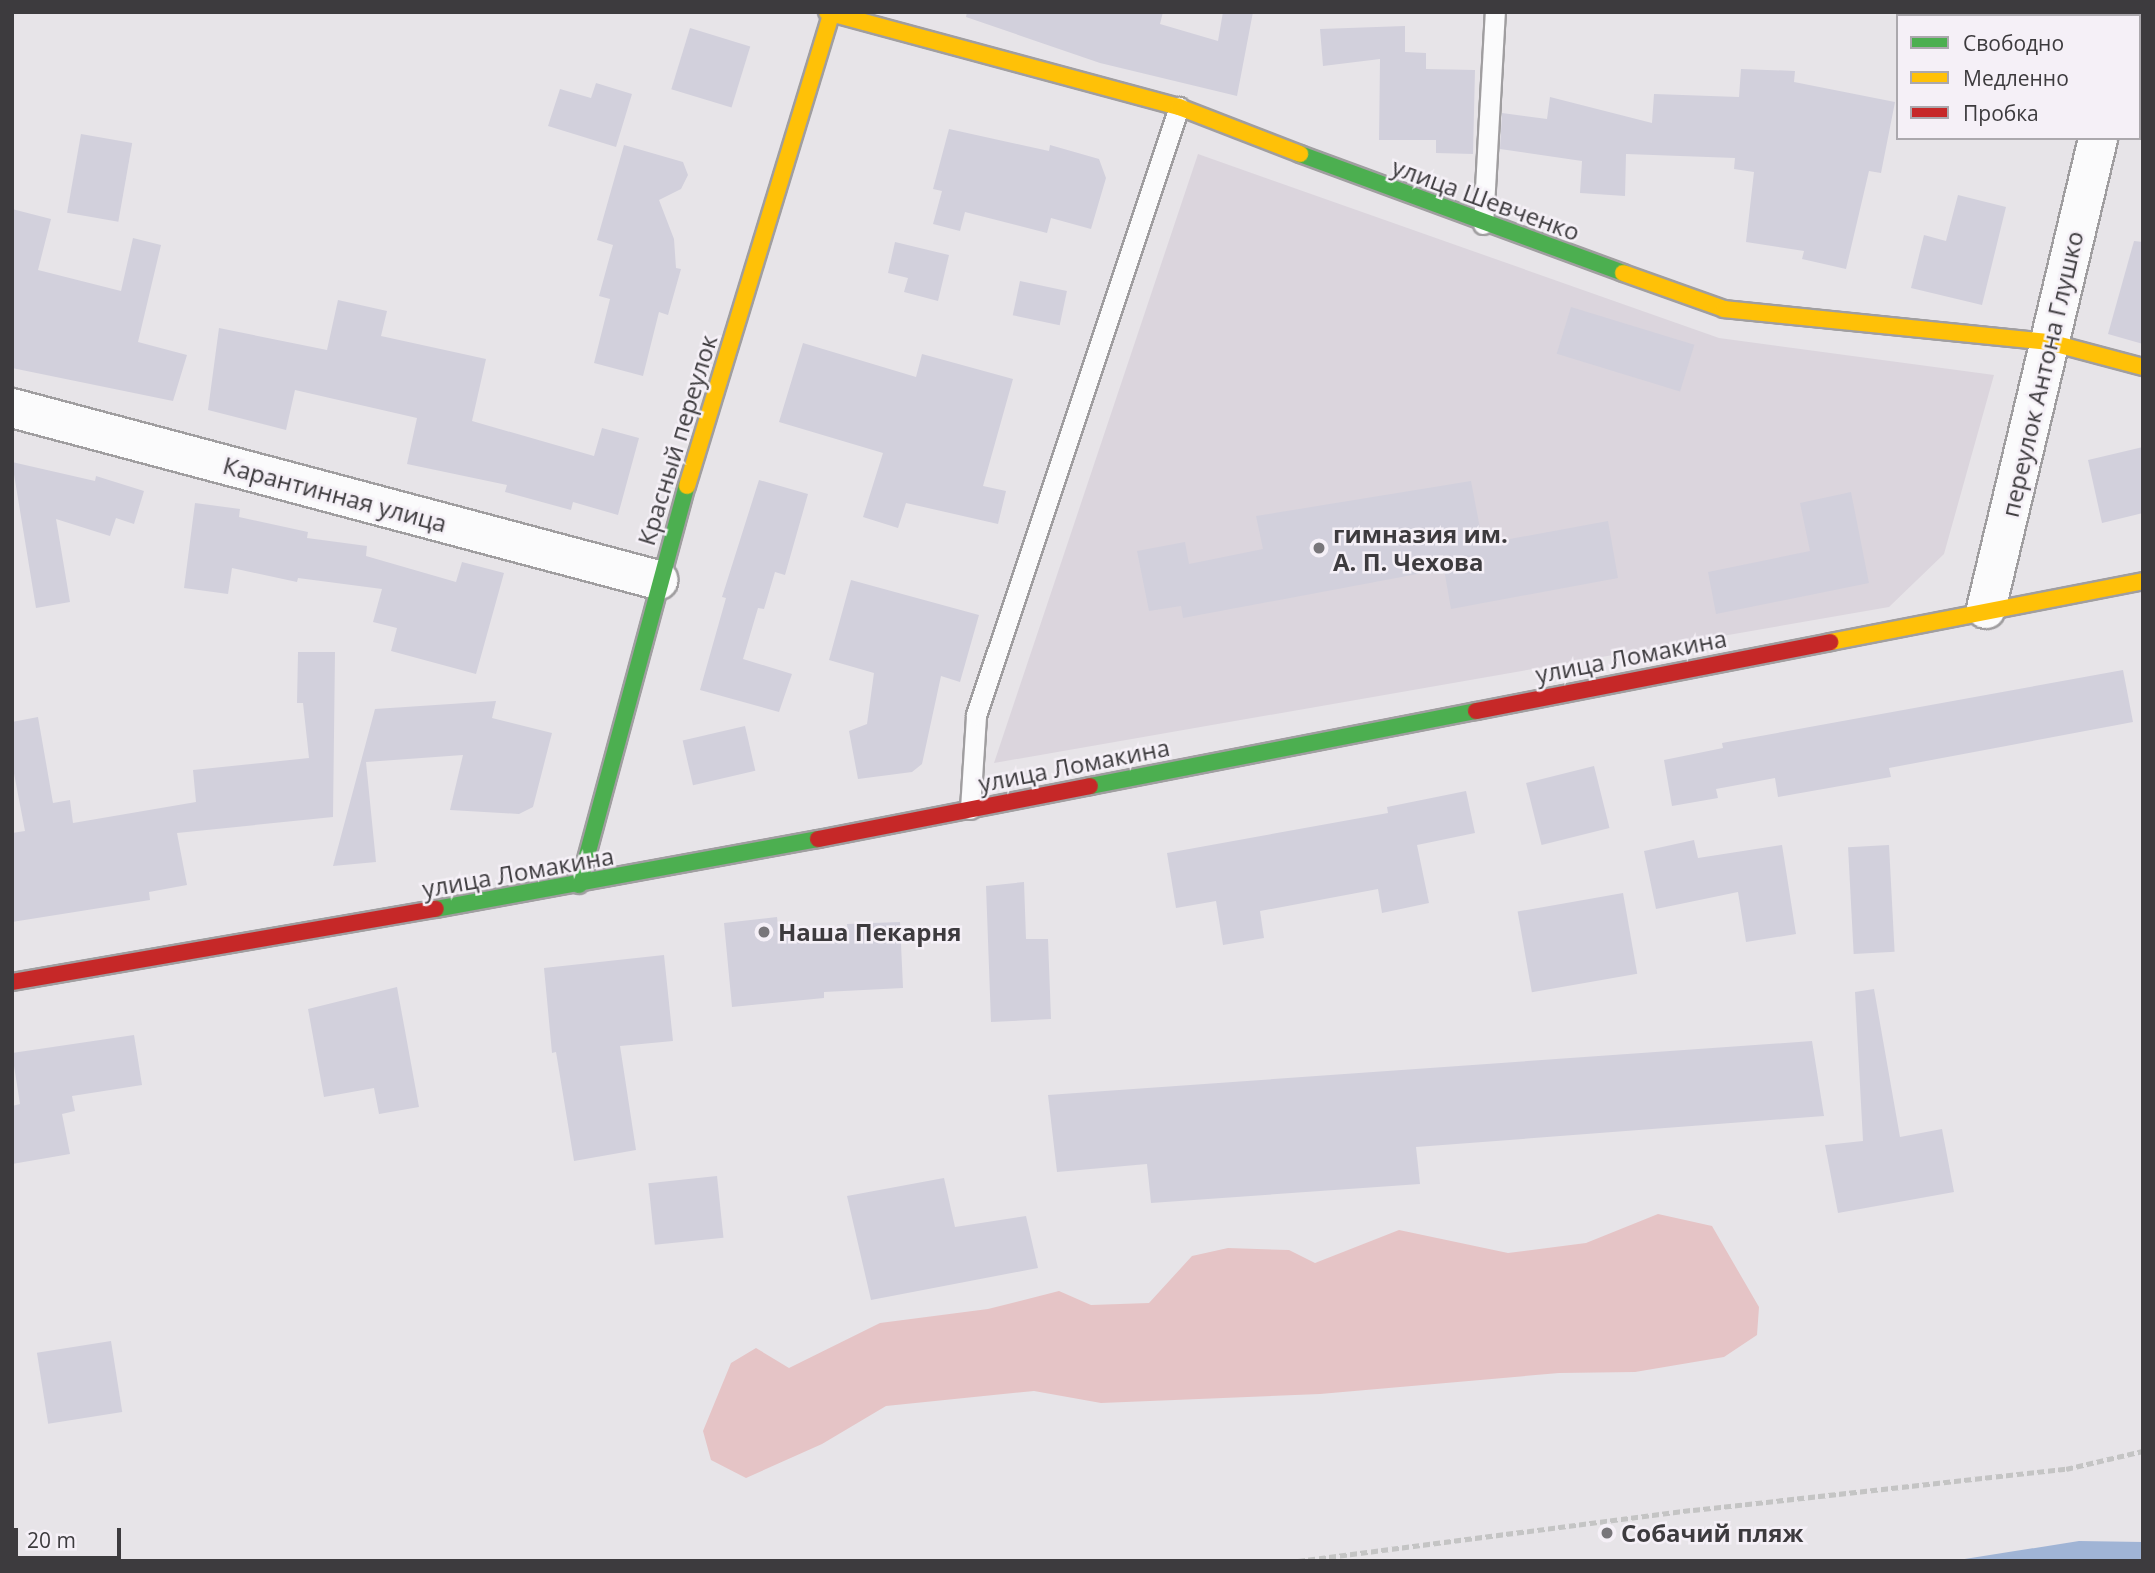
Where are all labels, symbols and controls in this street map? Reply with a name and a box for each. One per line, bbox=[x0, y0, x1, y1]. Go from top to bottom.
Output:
legend bbox=[1896, 14, 2141, 140]
text: Свободно bbox=[1963, 29, 2064, 57]
text: Медленно bbox=[1963, 64, 2069, 92]
text: Пробка bbox=[1963, 99, 2039, 127]
street label: улица Шевченко bbox=[1388, 152, 1584, 246]
street label: переулок Антона Глушко bbox=[1995, 228, 2089, 520]
street label: Красный переулок bbox=[631, 331, 723, 549]
street label: Карантинная улица bbox=[220, 450, 450, 538]
place label: гимназия им. А. П. Чехова bbox=[1333, 520, 1508, 576]
marker: гимназия им. А. П. Чехова bbox=[1311, 540, 1327, 556]
street label: улица Ломакина bbox=[1533, 623, 1729, 689]
street label: улица Ломакина bbox=[976, 732, 1172, 798]
street label: улица Ломакина bbox=[420, 841, 616, 903]
place label: Наша Пекарня bbox=[778, 918, 962, 946]
marker: Наша Пекарня bbox=[756, 924, 772, 940]
scale bar bbox=[18, 1514, 124, 1558]
place label: Собачий пляж bbox=[1621, 1519, 1803, 1547]
marker: Собачий пляж bbox=[1599, 1525, 1615, 1541]
text: 20 m bbox=[27, 1526, 76, 1554]

